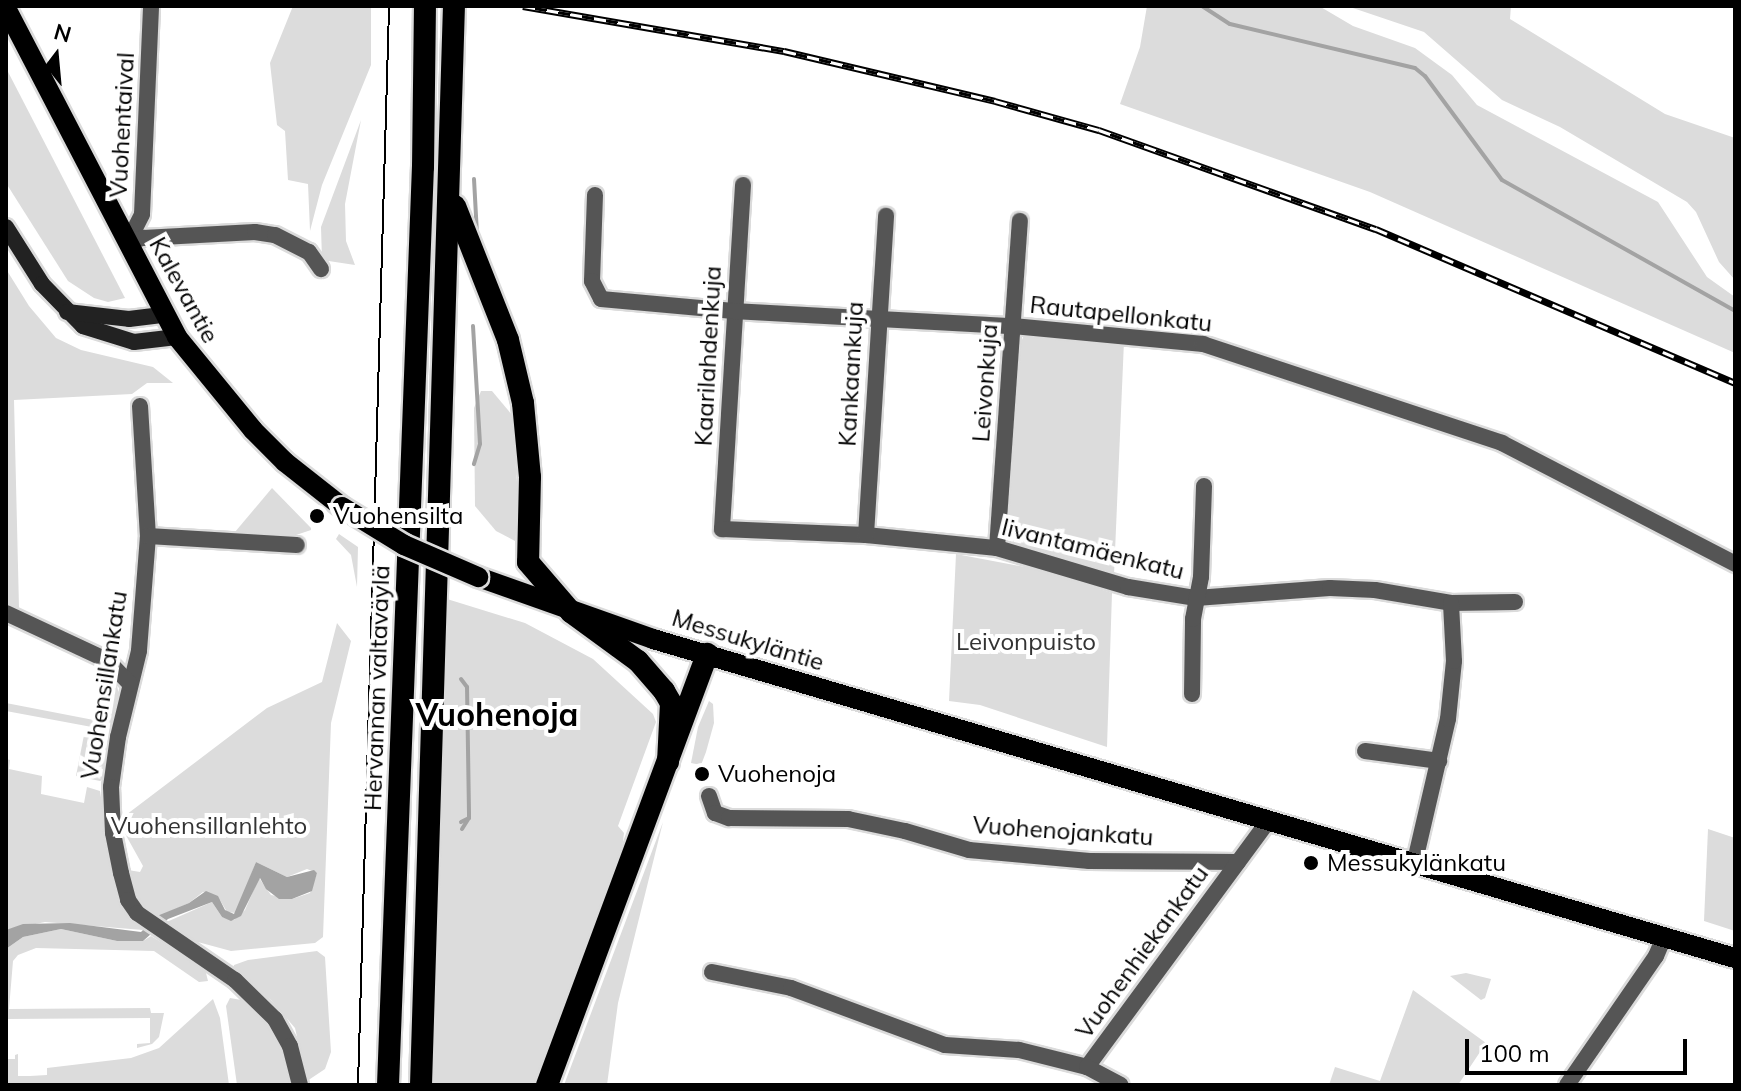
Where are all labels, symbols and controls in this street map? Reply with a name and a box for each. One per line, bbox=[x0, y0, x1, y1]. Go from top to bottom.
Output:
north arrow bbox=[16, 16, 96, 96]
text: N bbox=[51, 17, 74, 49]
street label: Vuohentaival bbox=[104, 52, 140, 198]
street label: Kalevantie bbox=[143, 232, 225, 348]
street label: Kaarilahdenkuja bbox=[689, 265, 727, 447]
street label: Rautapellonkatu bbox=[1028, 290, 1214, 338]
street label: Kankaankuja bbox=[833, 301, 869, 447]
street label: Leivonkuja bbox=[967, 323, 1003, 443]
place label: Vuohensilta bbox=[333, 502, 463, 530]
marker: Vuohensilta bbox=[308, 507, 326, 525]
street label: Iivantamäenkatu bbox=[999, 512, 1187, 586]
street label: Hervannan valtaväylä bbox=[358, 565, 396, 811]
street label: Vuohensillankatu bbox=[75, 589, 133, 781]
street label: Messukyläntie bbox=[669, 603, 827, 677]
park label: Leivonpuisto bbox=[956, 628, 1096, 656]
district label: Vuohenoja bbox=[416, 695, 578, 733]
place label: Vuohenoja bbox=[718, 760, 836, 788]
marker: Vuohenoja bbox=[693, 765, 711, 783]
street label: Vuohenojankatu bbox=[972, 810, 1154, 852]
park label: Vuohensillanlehto bbox=[111, 812, 307, 840]
place label: Messukylänkatu bbox=[1327, 849, 1506, 877]
marker: Messukylänkatu bbox=[1302, 854, 1320, 872]
street label: Vuohenhiekankatu bbox=[1070, 860, 1214, 1044]
scale bar bbox=[1469, 1023, 1691, 1073]
text: 100 m bbox=[1479, 1038, 1550, 1068]

